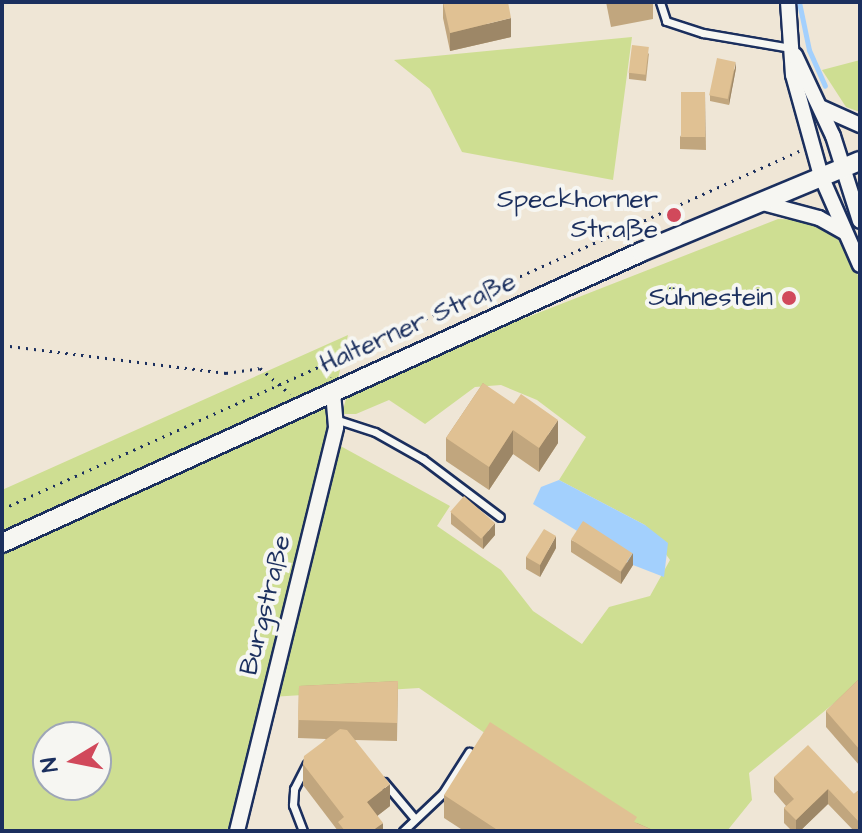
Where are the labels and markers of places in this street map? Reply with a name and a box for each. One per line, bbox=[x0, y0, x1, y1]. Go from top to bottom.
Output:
place label: Speckhorner Straße bbox=[497, 184, 658, 246]
marker: Speckhorner Straße bbox=[665, 206, 683, 224]
place label: Sühnestein bbox=[649, 282, 773, 314]
marker: Sühnestein bbox=[780, 289, 798, 307]

